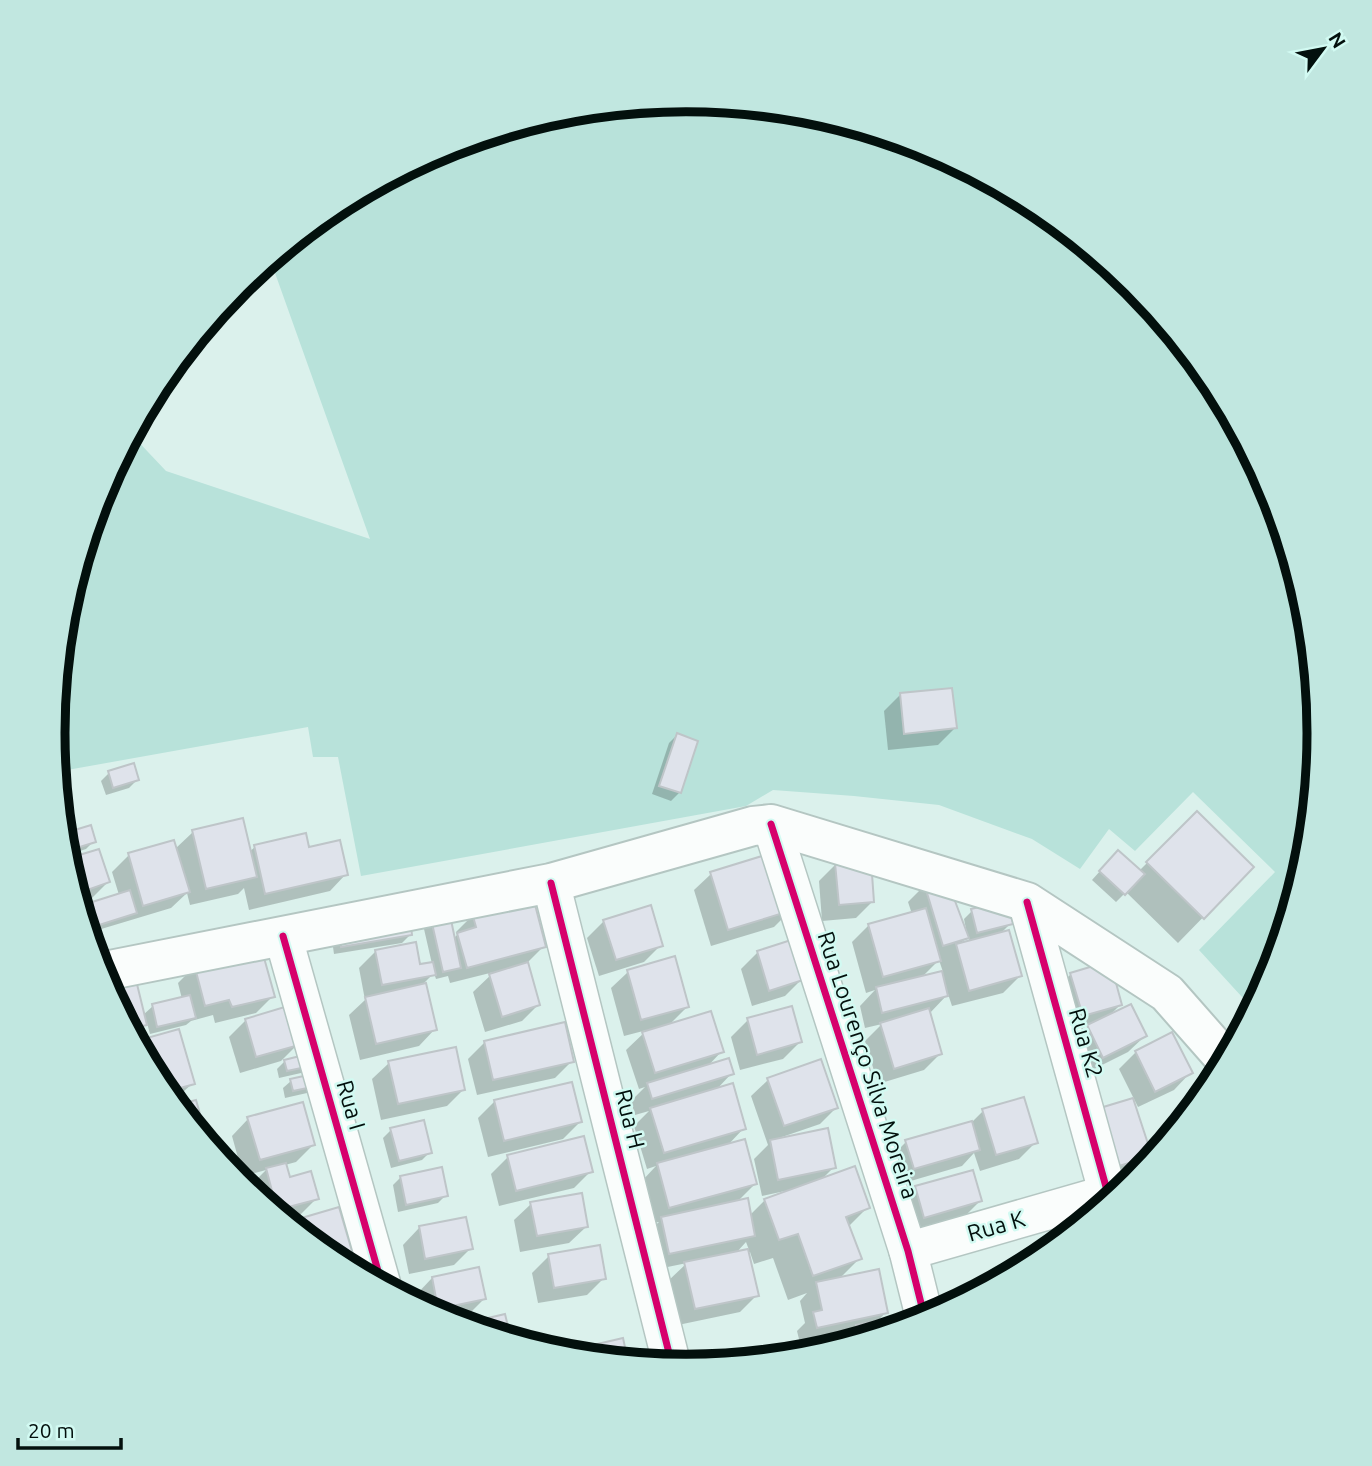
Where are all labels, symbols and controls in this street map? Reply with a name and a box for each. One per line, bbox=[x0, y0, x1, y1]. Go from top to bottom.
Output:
north arrow bbox=[1288, 14, 1358, 84]
text: N bbox=[1324, 28, 1351, 52]
street label: Rua Lourenço Silva Moreira bbox=[813, 928, 924, 1202]
street label: Rua K2 bbox=[1065, 1005, 1108, 1081]
street label: Rua I bbox=[333, 1077, 370, 1133]
street label: Rua H bbox=[611, 1086, 650, 1151]
street label: Rua K bbox=[964, 1205, 1027, 1246]
scale bar bbox=[18, 1406, 121, 1450]
text: 20 m bbox=[28, 1418, 75, 1442]

